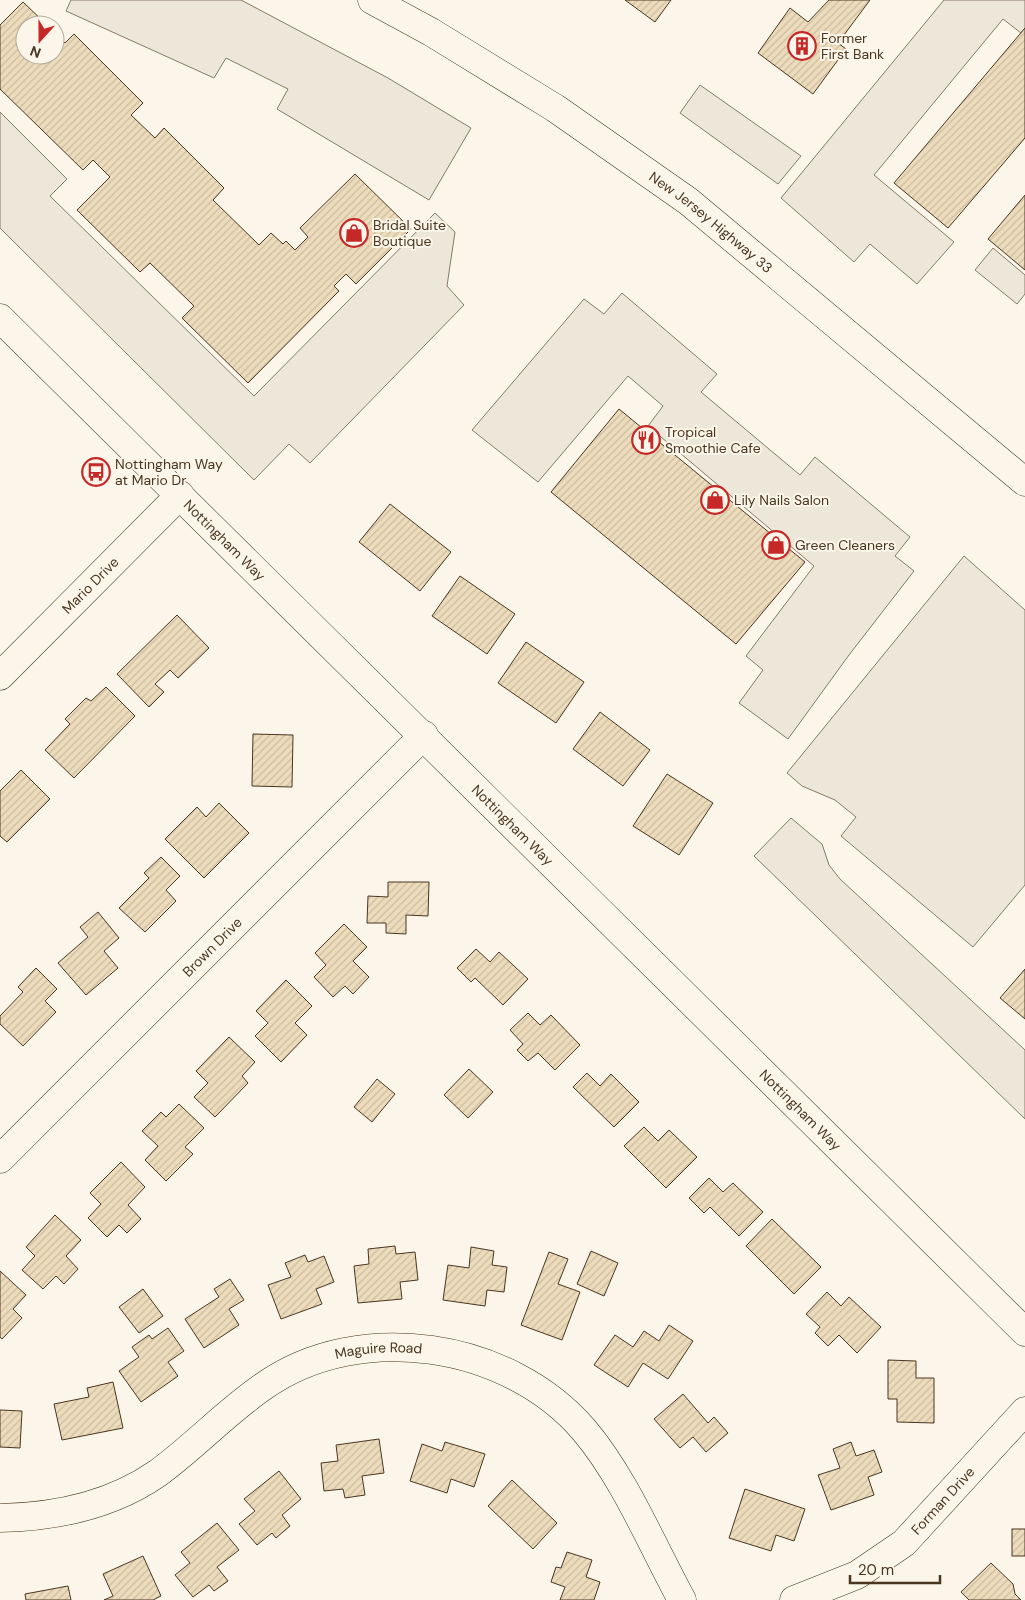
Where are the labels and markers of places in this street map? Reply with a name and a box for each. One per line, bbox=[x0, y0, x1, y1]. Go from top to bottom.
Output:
place label: Former First Bank bbox=[821, 29, 884, 63]
building icon: Former First Bank bbox=[787, 31, 817, 61]
place label: Bridal Suite Boutique bbox=[373, 216, 446, 250]
shop icon: Bridal Suite Boutique bbox=[339, 218, 369, 248]
place label: Tropical Smoothie Cafe bbox=[665, 423, 761, 457]
restaurant icon: Tropical Smoothie Cafe bbox=[631, 425, 661, 455]
place label: Nottingham Way at Mario Dr bbox=[115, 455, 223, 489]
bus stop icon: Nottingham Way at Mario Dr bbox=[81, 457, 111, 487]
shop icon: Lily Nails Salon bbox=[700, 485, 730, 515]
place label: Lily Nails Salon bbox=[734, 491, 829, 509]
shop icon: Green Cleaners bbox=[761, 530, 791, 560]
place label: Green Cleaners bbox=[795, 536, 895, 554]

